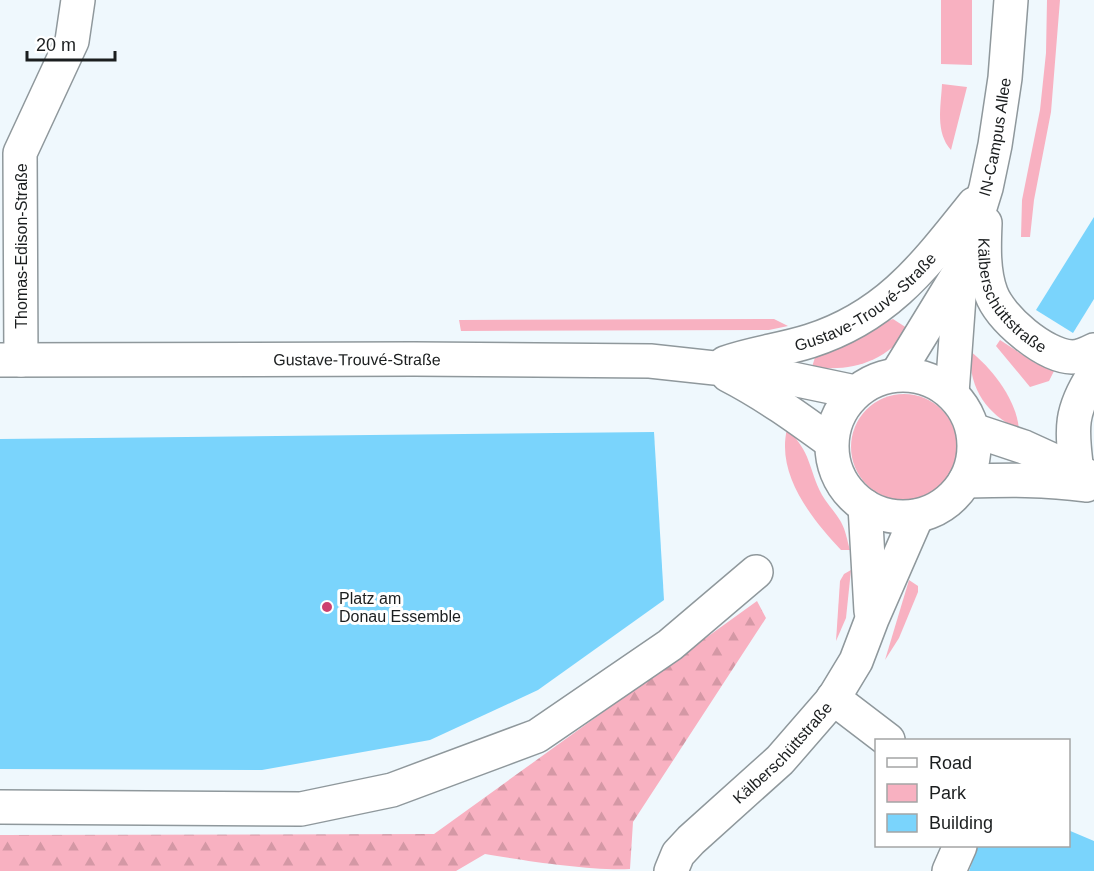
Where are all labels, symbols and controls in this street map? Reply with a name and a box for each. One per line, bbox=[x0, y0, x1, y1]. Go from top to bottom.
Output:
scale bar bbox=[27, 24, 116, 62]
text: 20 m bbox=[36, 35, 76, 55]
street label: IN-Campus Allee bbox=[976, 76, 1014, 198]
street label: Thomas-Edison-Straße bbox=[13, 163, 30, 329]
street label: Kälberschüttstraße bbox=[975, 238, 1049, 356]
street label: Gustave-Trouvé-Straße bbox=[793, 250, 939, 354]
street label: Gustave-Trouvé-Straße bbox=[273, 351, 441, 368]
place label: Platz am Donau Essemble bbox=[339, 590, 461, 625]
marker: Platz am Donau Essemble bbox=[320, 600, 334, 614]
street label: Kälberschüttstraße bbox=[730, 699, 835, 807]
legend bbox=[875, 739, 1070, 847]
text: Road bbox=[929, 753, 972, 773]
text: Park bbox=[929, 783, 967, 803]
text: Building bbox=[929, 813, 993, 833]

